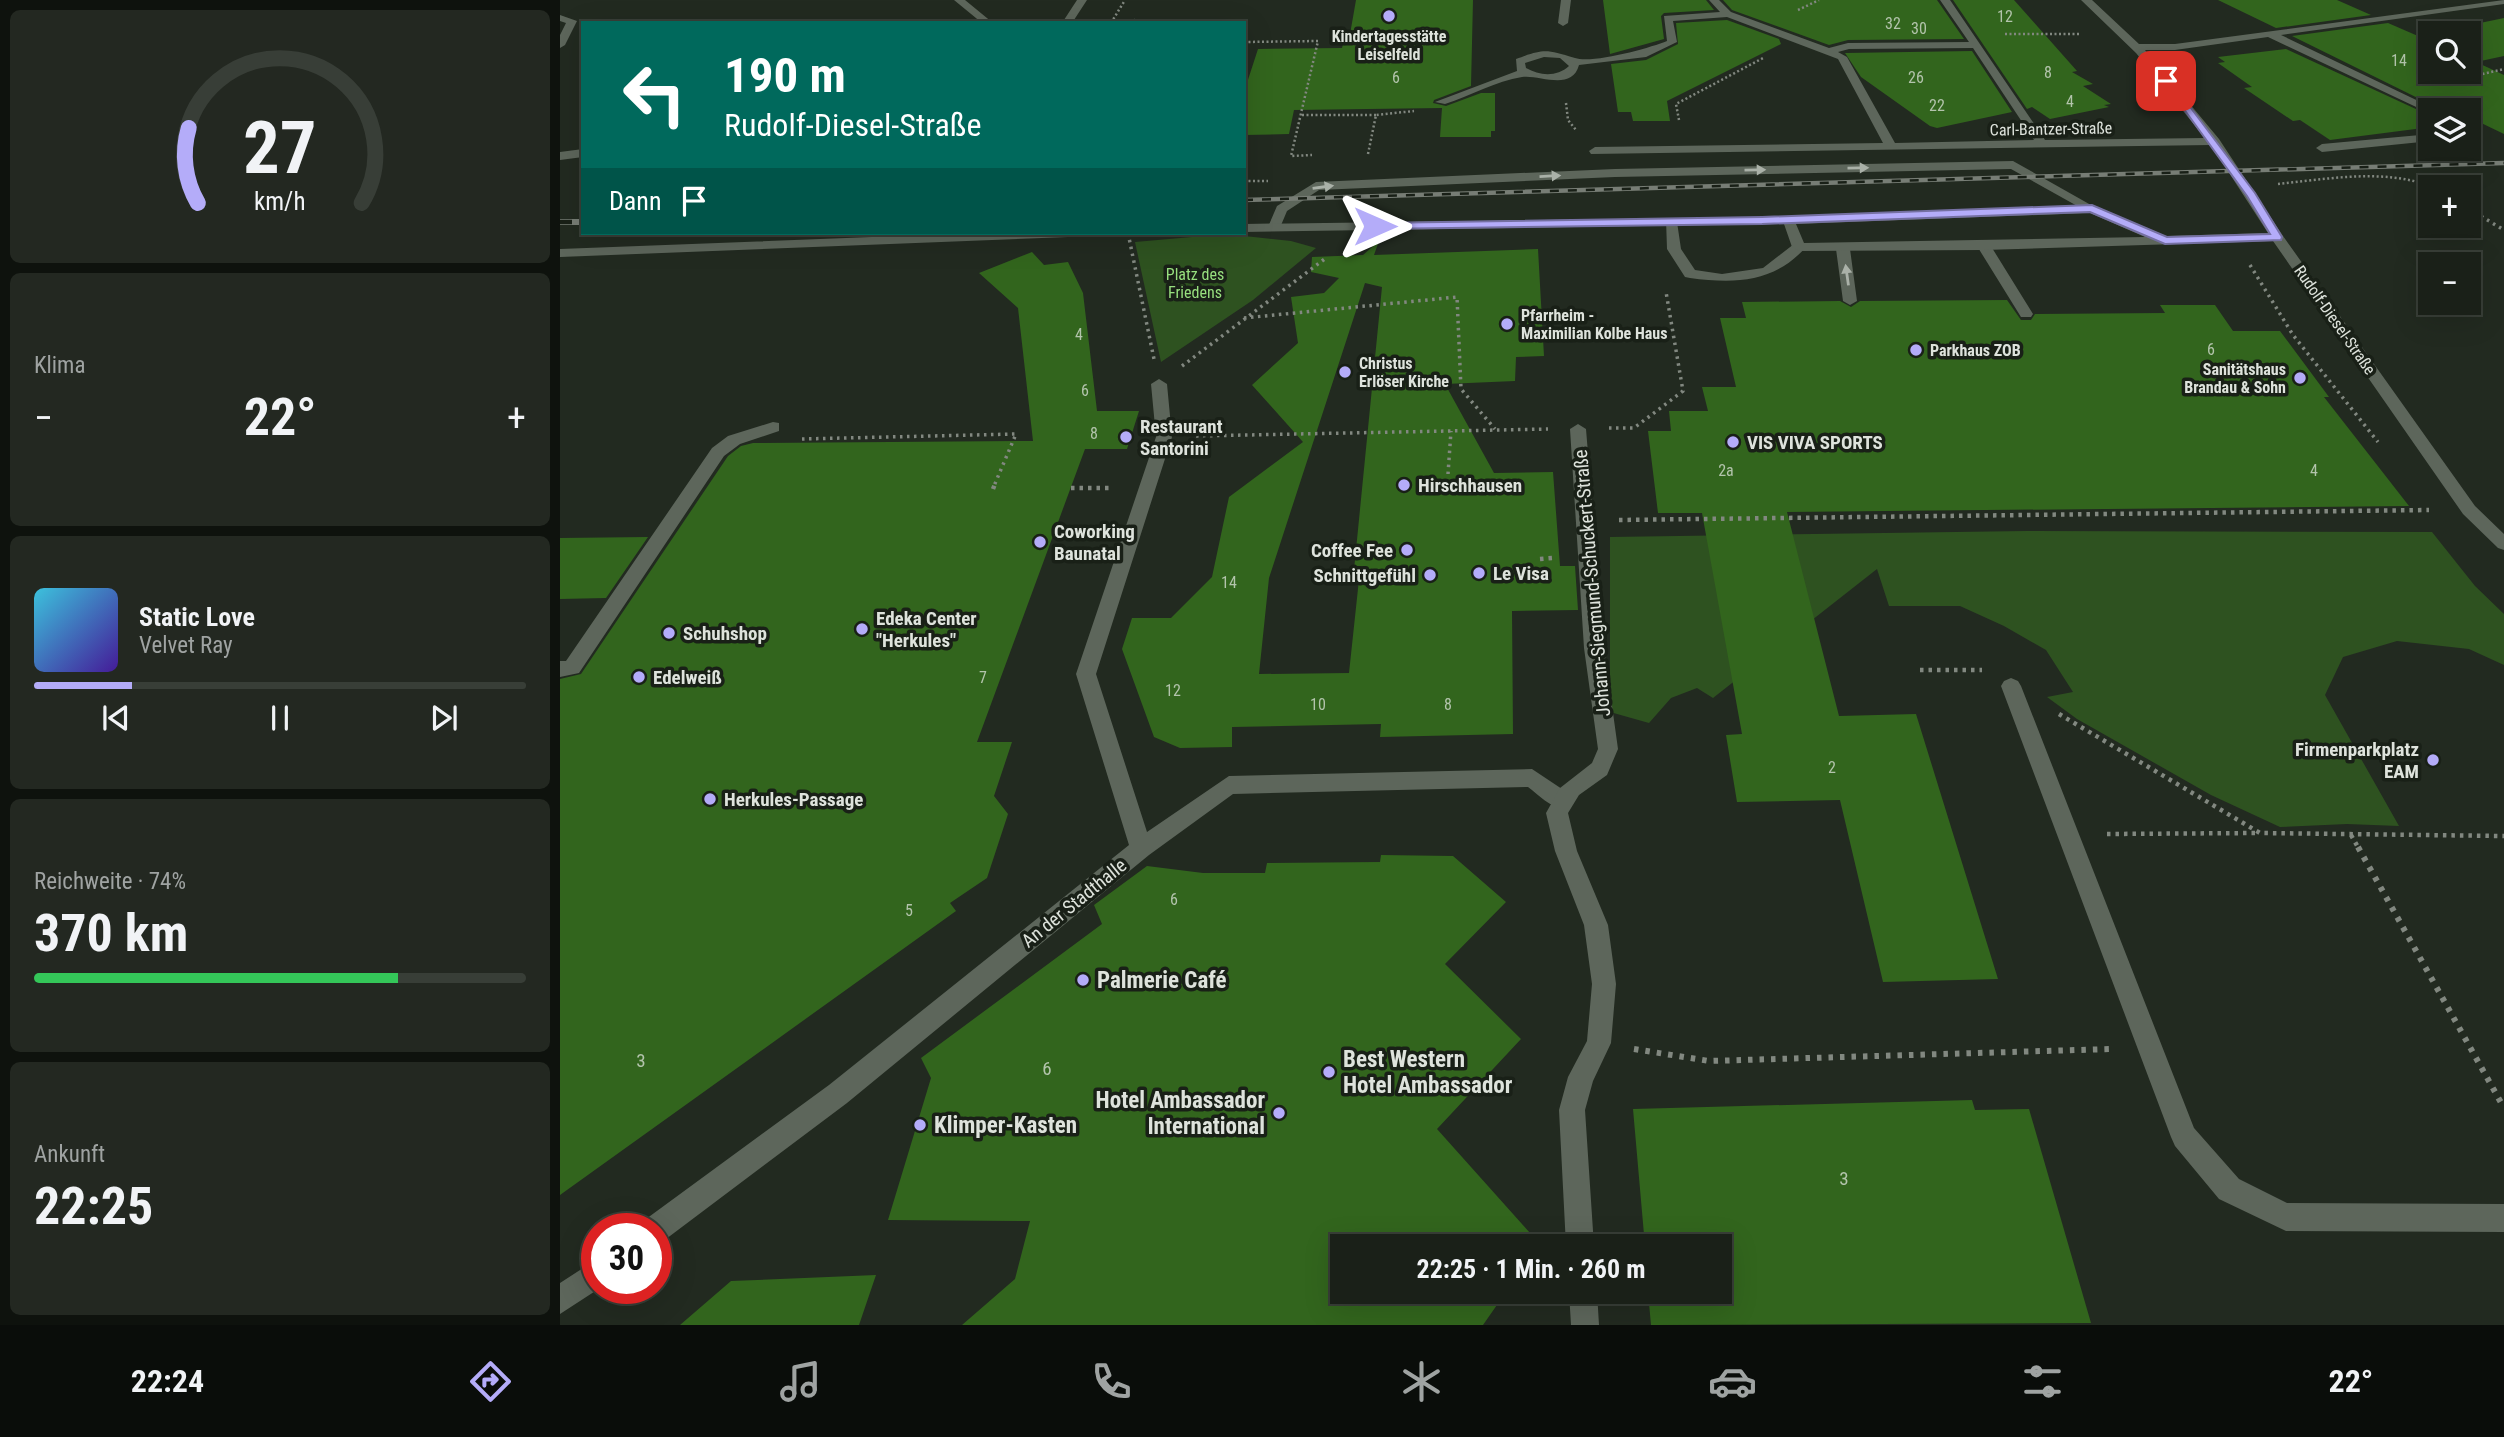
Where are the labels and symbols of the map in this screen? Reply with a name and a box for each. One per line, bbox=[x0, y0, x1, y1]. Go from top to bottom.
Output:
house number: 12 bbox=[1997, 7, 2013, 26]
marker: Kindertagesstätte Leiselfeld bbox=[1381, 8, 1397, 24]
house number: 32 bbox=[1885, 14, 1901, 33]
house number: 30 bbox=[1911, 19, 1927, 38]
place label: Kindertagesstätte Leiselfeld bbox=[1332, 27, 1447, 64]
pin bbox=[2136, 51, 2196, 111]
house number: 14 bbox=[2391, 51, 2407, 70]
house number: 8 bbox=[2044, 63, 2052, 82]
house number: 6 bbox=[1392, 68, 1400, 87]
house number: 26 bbox=[1908, 68, 1924, 87]
house number: 4 bbox=[2066, 92, 2074, 111]
house number: 22 bbox=[1929, 96, 1945, 115]
street label: Carl-Bantzer-Straße bbox=[1990, 118, 2112, 140]
one-way arrow bbox=[1847, 162, 1869, 173]
one-way arrow bbox=[1744, 164, 1766, 175]
one-way arrow bbox=[1539, 170, 1561, 181]
one-way arrow bbox=[1312, 182, 1334, 193]
position arrow bbox=[1338, 189, 1412, 263]
street label: Rudolf-Diesel-Straße bbox=[2290, 262, 2380, 378]
one-way arrow bbox=[1841, 264, 1852, 286]
park label: Platz des Friedens bbox=[1166, 265, 1224, 302]
place label: Pfarrheim - Maximilian Kolbe Haus bbox=[1521, 306, 1667, 343]
marker: Pfarrheim - Maximilian Kolbe Haus bbox=[1499, 316, 1515, 332]
house number: 4 bbox=[1075, 325, 1083, 344]
house number: 6 bbox=[2207, 340, 2215, 359]
place label: Parkhaus ZOB bbox=[1930, 341, 2021, 360]
marker: Parkhaus ZOB bbox=[1908, 342, 1924, 358]
place label: Christus Erlöser Kirche bbox=[1359, 354, 1449, 391]
place label: Sanitätshaus Brandau & Sohn bbox=[2184, 360, 2286, 397]
marker: Christus Erlöser Kirche bbox=[1337, 364, 1353, 380]
marker: Sanitätshaus Brandau & Sohn bbox=[2292, 370, 2308, 386]
house number: 6 bbox=[1081, 381, 1089, 400]
place label: Restaurant Santorini bbox=[1140, 415, 1223, 460]
house number: 8 bbox=[1090, 424, 1098, 443]
marker: Restaurant Santorini bbox=[1118, 429, 1134, 445]
place label: VIS VIVA SPORTS bbox=[1747, 431, 1883, 454]
marker: VIS VIVA SPORTS bbox=[1725, 434, 1741, 450]
street label: Johann-Siegmund-Schuckert-Straße bbox=[1569, 448, 1615, 717]
house number: 2a bbox=[1718, 461, 1734, 480]
house number: 4 bbox=[2310, 461, 2318, 480]
place label: Hirschhausen bbox=[1418, 474, 1522, 497]
marker: Hirschhausen bbox=[1396, 477, 1412, 493]
place label: Coworking Baunatal bbox=[1054, 520, 1135, 565]
marker: Coworking Baunatal bbox=[1032, 534, 1048, 550]
place label: Coffee Fee bbox=[1311, 539, 1393, 562]
marker: Coffee Fee bbox=[1399, 542, 1415, 558]
place label: Le Visa bbox=[1493, 562, 1549, 585]
place label: Schnittgefühl bbox=[1314, 564, 1416, 587]
marker: Le Visa bbox=[1471, 565, 1487, 581]
marker: Schnittgefühl bbox=[1422, 567, 1438, 583]
house number: 14 bbox=[1221, 573, 1237, 592]
place label: Edeka Center "Herkules" bbox=[876, 607, 977, 652]
marker: Edeka Center "Herkules" bbox=[854, 621, 870, 637]
place label: Schuhshop bbox=[683, 622, 767, 645]
marker: Schuhshop bbox=[661, 625, 677, 641]
place label: Edelweiß bbox=[653, 666, 722, 689]
house number: 7 bbox=[979, 668, 987, 687]
marker: Edelweiß bbox=[631, 669, 647, 685]
house number: 12 bbox=[1165, 681, 1181, 700]
house number: 10 bbox=[1310, 695, 1326, 714]
house number: 8 bbox=[1444, 695, 1452, 714]
place label: Firmenparkplatz EAM bbox=[2295, 738, 2419, 783]
marker: Firmenparkplatz EAM bbox=[2425, 752, 2441, 768]
house number: 2 bbox=[1828, 758, 1836, 777]
place label: Herkules-Passage bbox=[724, 788, 863, 811]
marker: Herkules-Passage bbox=[702, 791, 718, 807]
street label: An der Stadthalle bbox=[1017, 854, 1131, 952]
house number: 6 bbox=[1170, 890, 1178, 909]
house number: 5 bbox=[905, 901, 913, 920]
place label: Palmerie Café bbox=[1097, 967, 1227, 994]
marker: Palmerie Café bbox=[1075, 972, 1091, 988]
place label: Best Western Hotel Ambassador bbox=[1343, 1046, 1513, 1099]
house number: 3 bbox=[636, 1049, 646, 1072]
house number: 6 bbox=[1042, 1057, 1052, 1080]
marker: Best Western Hotel Ambassador bbox=[1321, 1064, 1337, 1080]
place label: Hotel Ambassador International bbox=[1096, 1087, 1265, 1140]
marker: Hotel Ambassador International bbox=[1271, 1105, 1287, 1121]
place label: Klimper-Kasten bbox=[934, 1112, 1077, 1139]
marker: Klimper-Kasten bbox=[912, 1117, 928, 1133]
house number: 3 bbox=[1839, 1167, 1849, 1190]
speed limit sign: 30 bbox=[581, 1213, 672, 1304]

